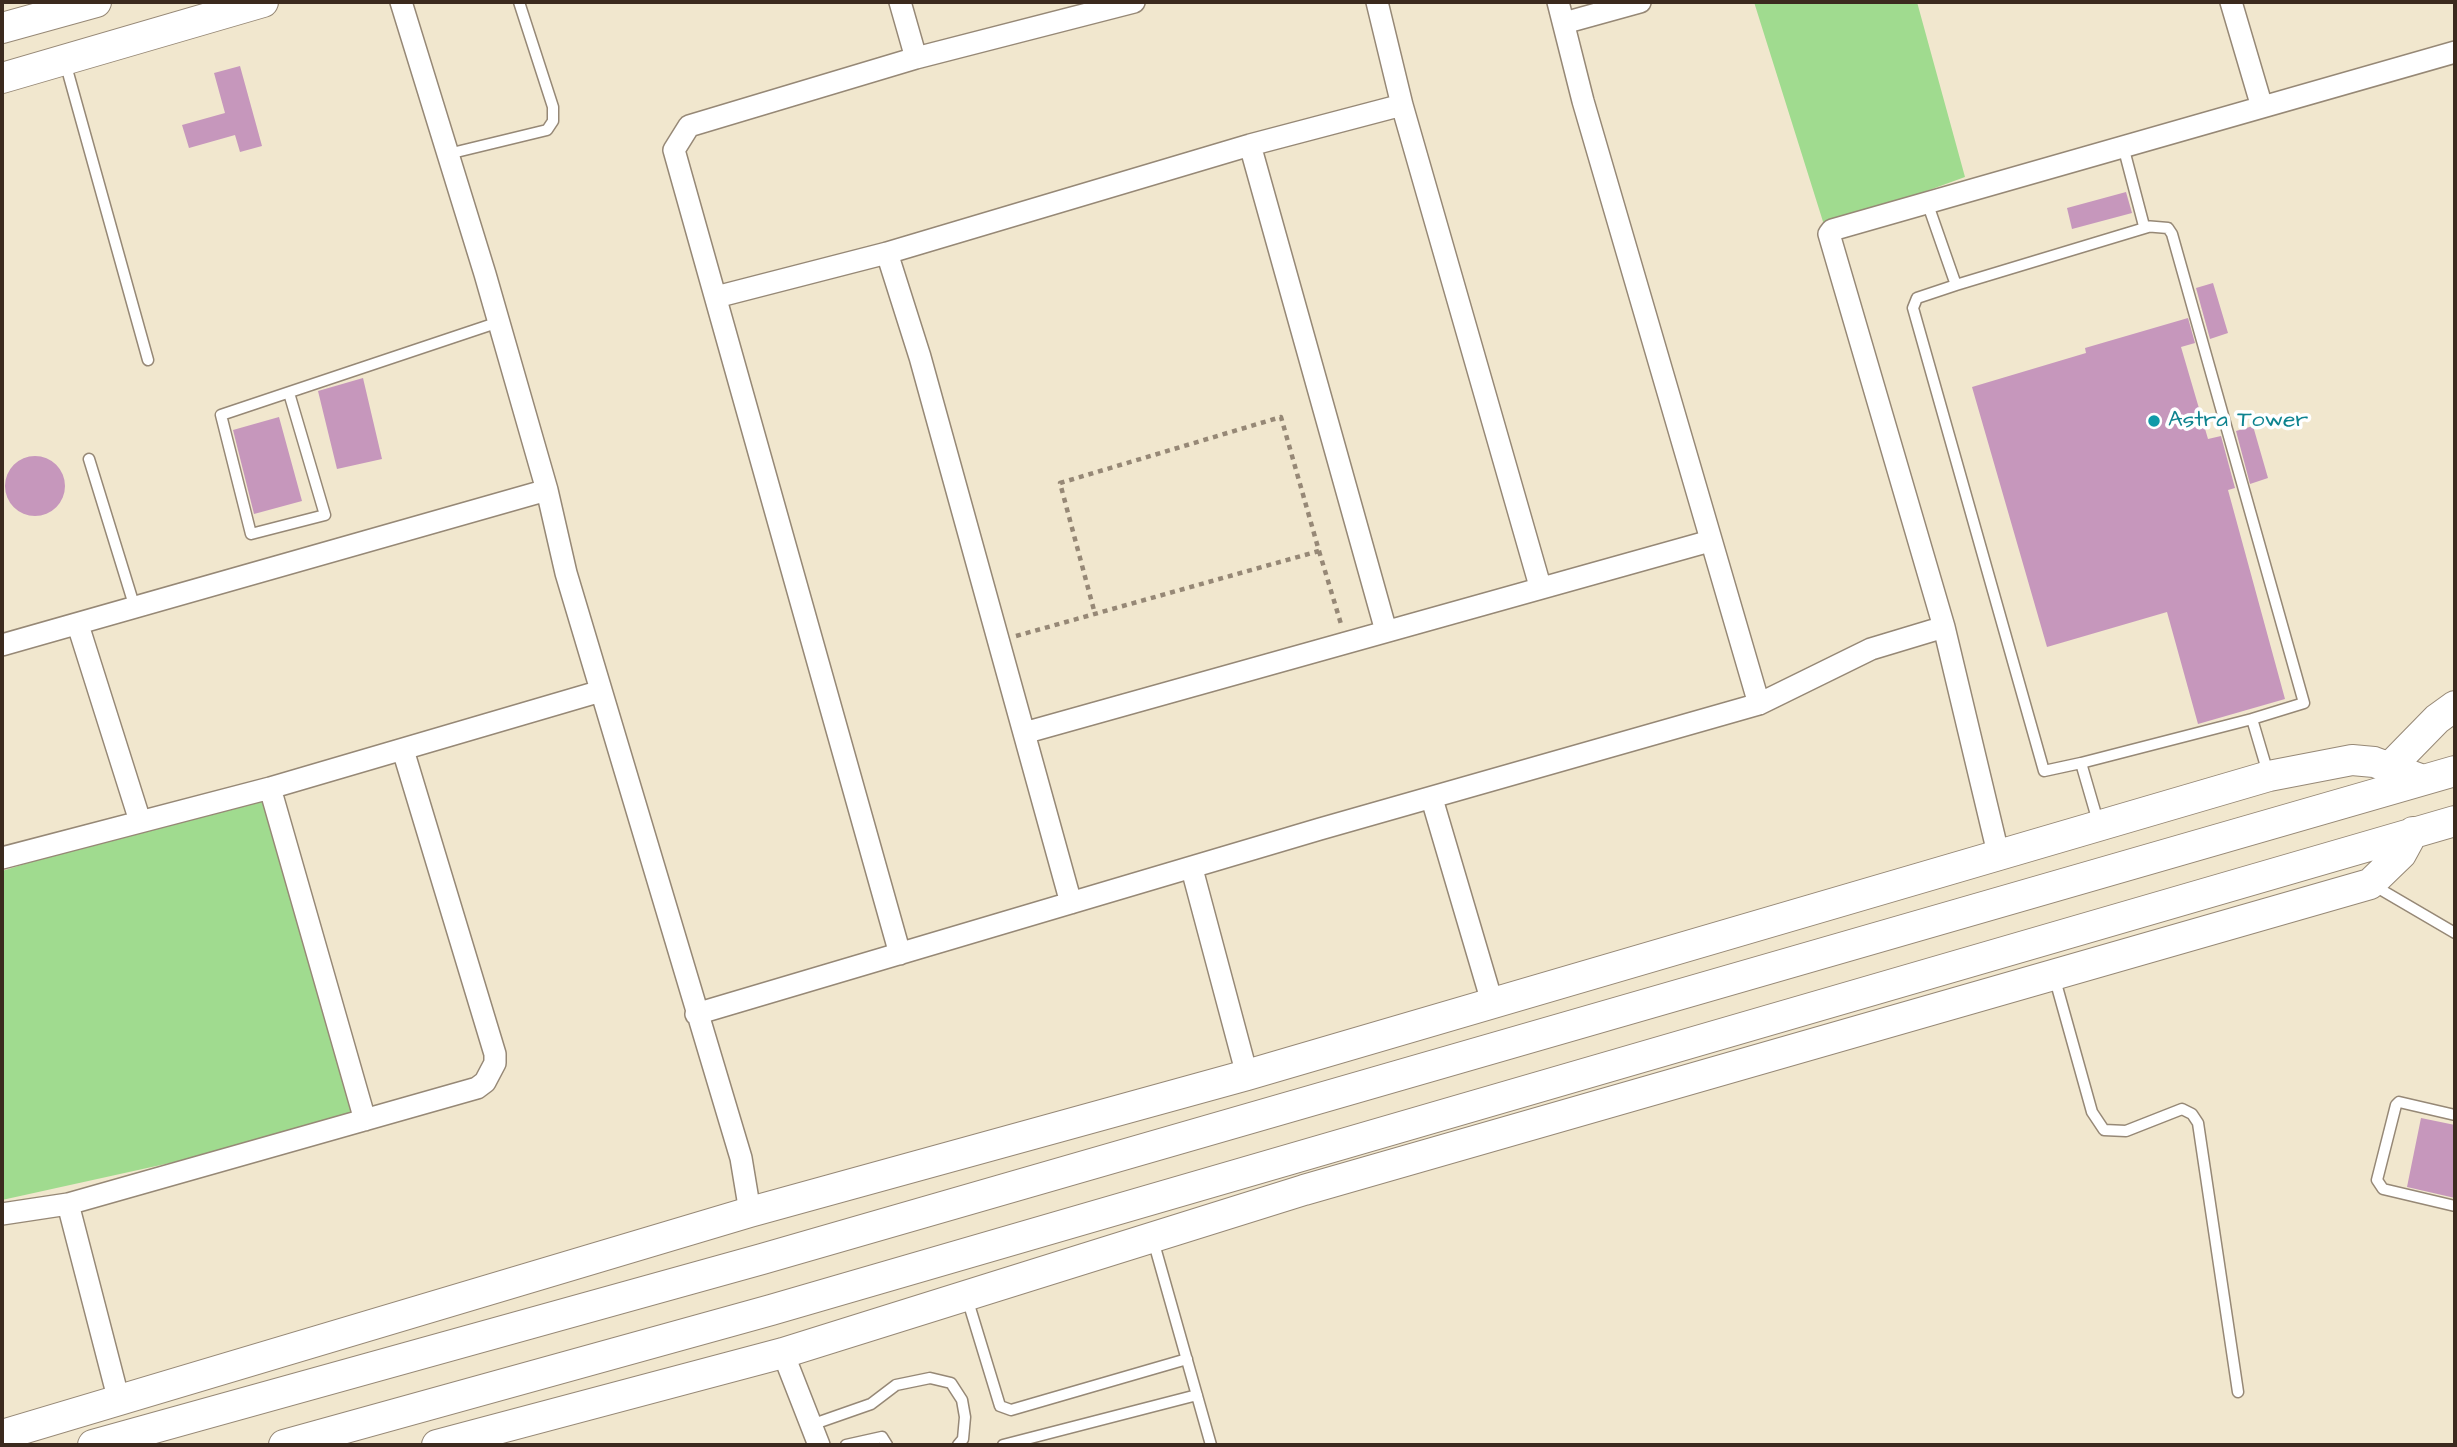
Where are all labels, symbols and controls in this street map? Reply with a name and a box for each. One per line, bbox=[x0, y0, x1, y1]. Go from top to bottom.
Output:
place label: Astra Tower bbox=[2168, 407, 2308, 435]
marker: Astra Tower bbox=[2146, 413, 2162, 429]

